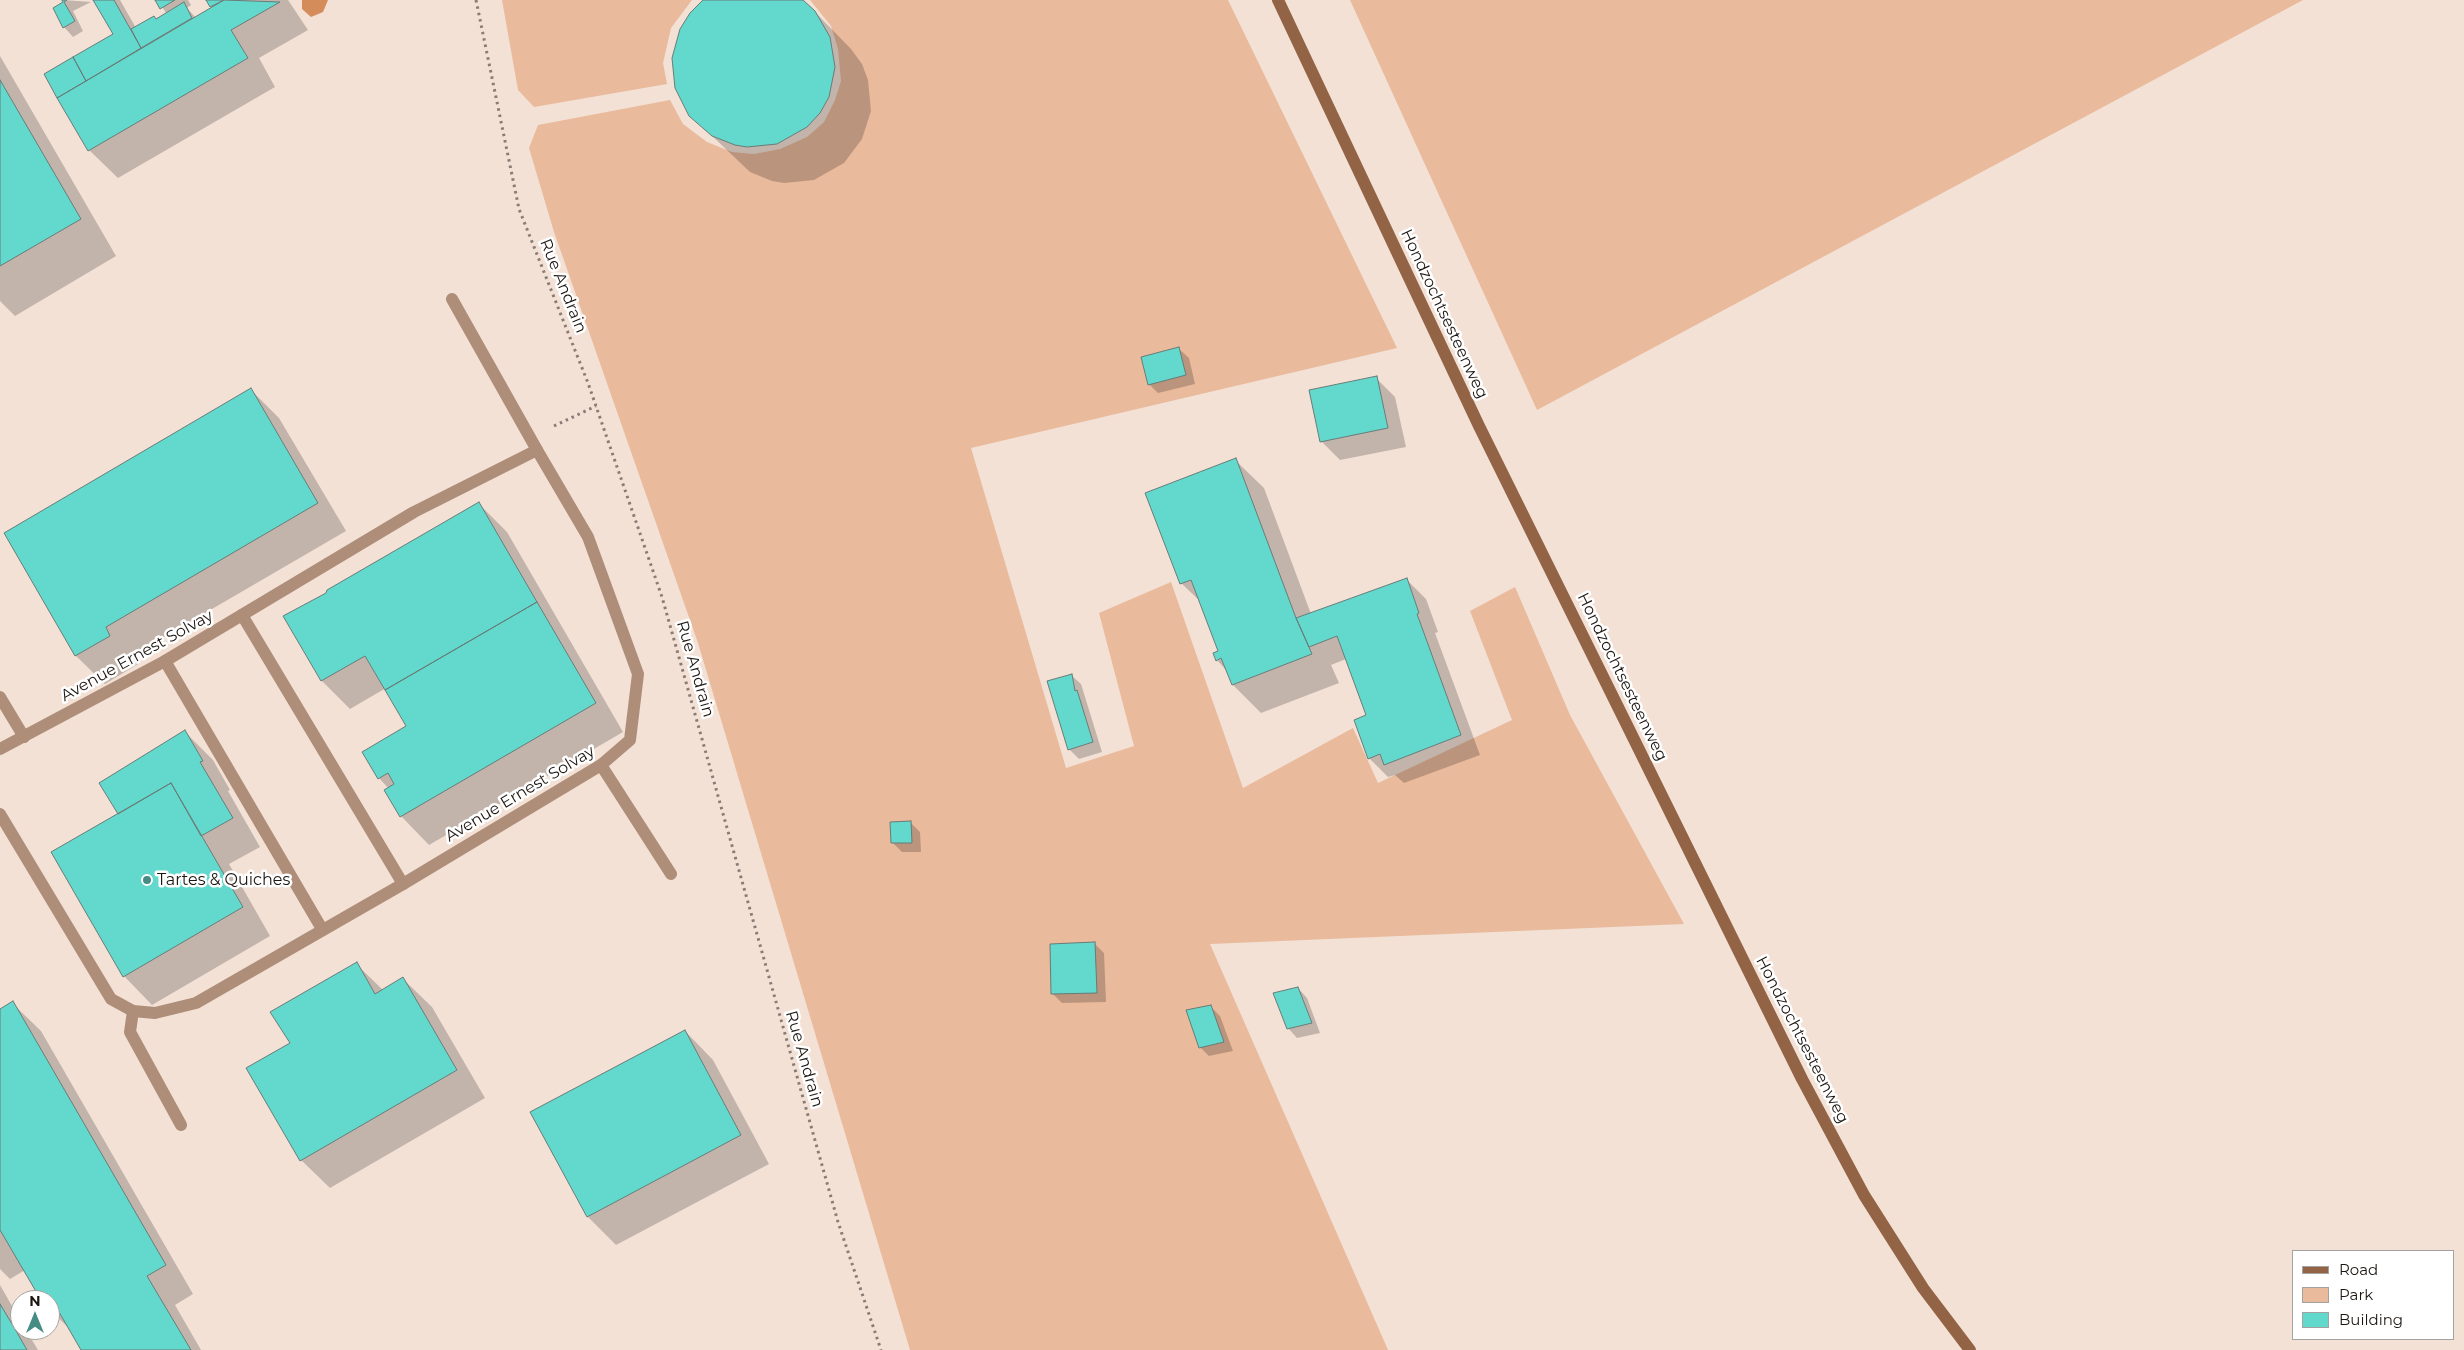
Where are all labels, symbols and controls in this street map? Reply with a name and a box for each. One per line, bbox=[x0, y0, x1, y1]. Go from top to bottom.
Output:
street label: Hondzochtsesteenweg bbox=[1396, 226, 1492, 402]
street label: Rue Andrain bbox=[535, 236, 591, 336]
street label: Hondzochtsesteenweg bbox=[1573, 590, 1671, 764]
street label: Avenue Ernest Solvay bbox=[58, 606, 216, 706]
street label: Rue Andrain bbox=[672, 618, 718, 720]
street label: Avenue Ernest Solvay bbox=[442, 742, 598, 846]
place label: Tartes & Quiches bbox=[157, 870, 290, 890]
marker: Tartes & Quiches bbox=[141, 874, 153, 886]
street label: Hondzochtsesteenweg bbox=[1751, 953, 1853, 1127]
street label: Rue Andrain bbox=[781, 1008, 827, 1110]
legend bbox=[2292, 1250, 2454, 1340]
text: Road bbox=[2339, 1260, 2378, 1279]
text: Park bbox=[2339, 1285, 2373, 1304]
north arrow bbox=[10, 1290, 60, 1340]
text: N bbox=[29, 1292, 41, 1310]
text: Building bbox=[2339, 1310, 2403, 1329]

